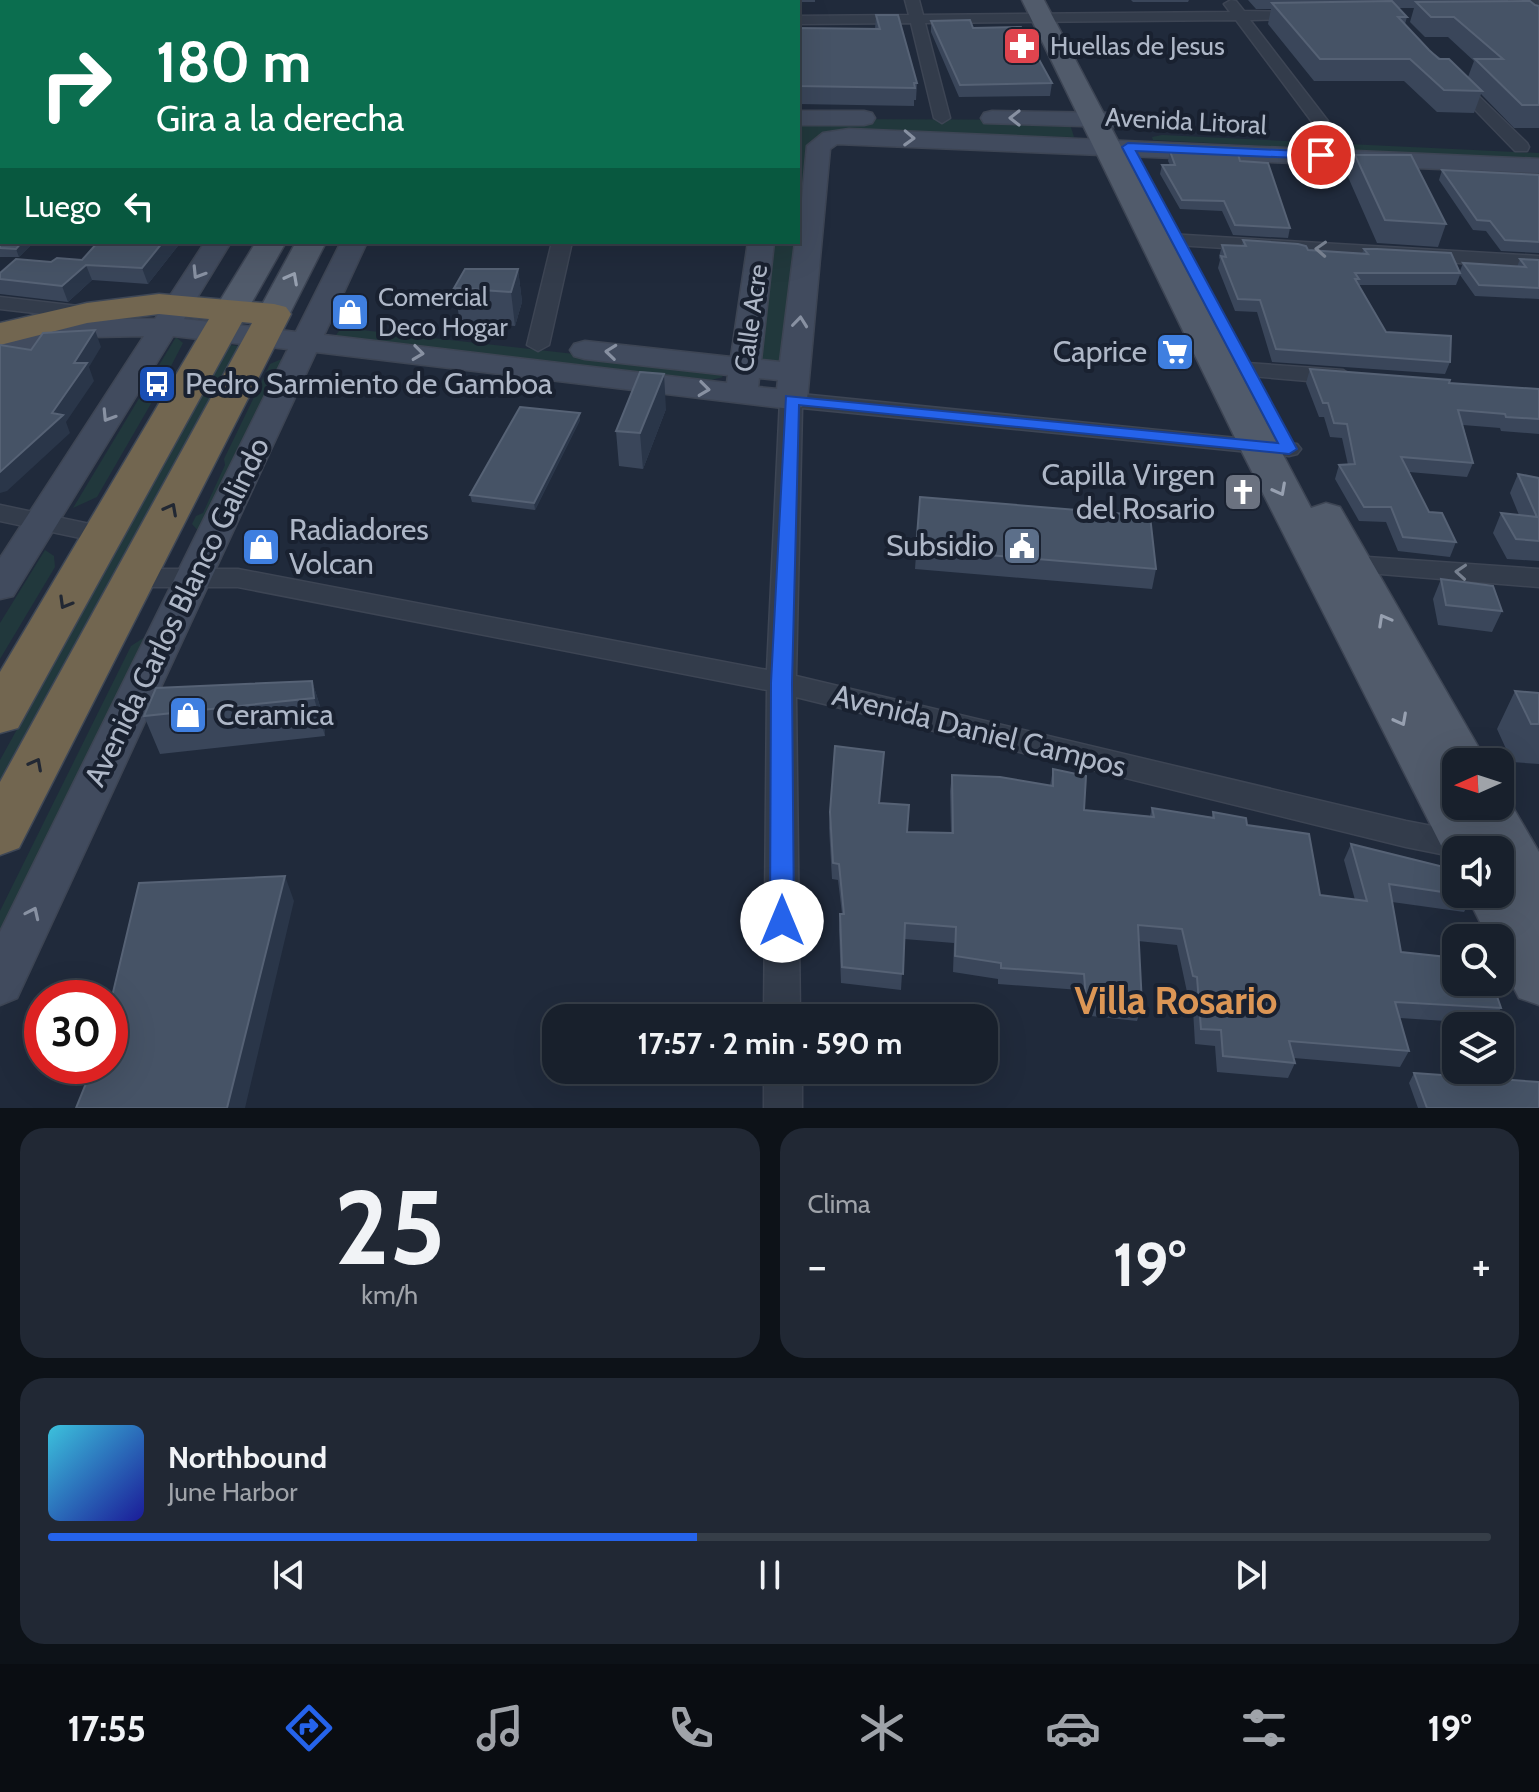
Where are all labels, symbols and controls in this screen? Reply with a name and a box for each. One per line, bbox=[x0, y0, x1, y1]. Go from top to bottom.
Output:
pharmacy icon: Huellas de Jesus bbox=[1001, 25, 1043, 67]
text: 180 m bbox=[156, 28, 311, 96]
place label: Huellas de Jesus bbox=[1050, 30, 1225, 62]
icon: right bbox=[24, 32, 128, 136]
text: Gira a la derecha bbox=[156, 96, 404, 140]
street label: Avenida Litoral bbox=[1104, 101, 1268, 141]
one-way arrow bbox=[1008, 109, 1021, 127]
pin bbox=[1287, 121, 1355, 189]
one-way arrow bbox=[903, 130, 916, 147]
icon: arrive bbox=[1299, 133, 1343, 177]
icon: left bbox=[117, 184, 161, 228]
text: Luego bbox=[24, 188, 101, 225]
one-way arrow bbox=[1314, 241, 1327, 258]
street label: Calle Acre bbox=[728, 262, 774, 374]
one-way arrow bbox=[193, 264, 208, 279]
one-way arrow bbox=[283, 271, 298, 286]
place label: Comercial Deco Hogar bbox=[378, 281, 509, 343]
shop icon: Comercial Deco Hogar bbox=[329, 291, 371, 333]
one-way arrow bbox=[791, 315, 808, 328]
supermarket icon: Caprice bbox=[1154, 331, 1196, 373]
place label: Caprice bbox=[1053, 333, 1147, 370]
one-way arrow bbox=[604, 344, 617, 361]
one-way arrow bbox=[412, 345, 425, 362]
bus stop icon: Pedro Sarmiento de Gamboa bbox=[136, 363, 178, 405]
place label: Pedro Sarmiento de Gamboa bbox=[185, 365, 553, 402]
one-way arrow bbox=[697, 380, 711, 397]
one-way arrow bbox=[103, 407, 118, 422]
street label: Avenida Carlos Blanco Galindo bbox=[76, 431, 277, 792]
place label: Capilla Virgen del Rosario bbox=[1041, 456, 1215, 527]
church icon: Capilla Virgen del Rosario bbox=[1222, 471, 1264, 513]
one-way arrow bbox=[1271, 481, 1286, 496]
one-way arrow bbox=[161, 503, 176, 518]
place label: Radiadores Volcan bbox=[289, 511, 429, 582]
public building icon: Subsidio bbox=[1001, 525, 1043, 567]
shop icon: Radiadores Volcan bbox=[240, 526, 282, 568]
place label: Subsidio bbox=[886, 527, 994, 564]
one-way arrow bbox=[1454, 564, 1467, 581]
one-way arrow bbox=[59, 594, 75, 608]
one-way arrow bbox=[1378, 614, 1393, 628]
street label: Avenida Daniel Campos bbox=[828, 676, 1130, 785]
shop icon: Ceramica bbox=[167, 694, 209, 736]
place label: Ceramica bbox=[216, 696, 334, 733]
one-way arrow bbox=[1392, 711, 1407, 726]
north arrow bbox=[1442, 748, 1514, 820]
map controls bbox=[1442, 748, 1514, 1084]
one-way arrow bbox=[27, 758, 42, 773]
button: sound bbox=[1442, 836, 1514, 908]
position arrow bbox=[740, 879, 824, 963]
one-way arrow bbox=[23, 906, 39, 921]
button: search bbox=[1442, 924, 1514, 996]
district label: Villa Rosario bbox=[1075, 977, 1277, 1024]
speed limit sign: 30 bbox=[24, 980, 128, 1084]
button: layers bbox=[1442, 1012, 1514, 1084]
text: 17:57 · 2 min · 590 m bbox=[638, 1025, 902, 1062]
text: 25 bbox=[334, 1164, 445, 1290]
text: Clima bbox=[808, 1188, 870, 1220]
text: 19° bbox=[1113, 1228, 1186, 1301]
text: − bbox=[808, 1239, 827, 1292]
text: + bbox=[1472, 1239, 1491, 1292]
text: km/h bbox=[361, 1279, 418, 1311]
text: Northbound bbox=[168, 1439, 327, 1476]
text: June Harbor bbox=[168, 1476, 297, 1508]
icon: previous bbox=[267, 1553, 311, 1597]
icon: pause bbox=[748, 1553, 792, 1597]
icon: next bbox=[1229, 1553, 1273, 1597]
icon: directions bbox=[281, 1700, 337, 1756]
icon: music bbox=[472, 1700, 528, 1756]
icon: phone bbox=[663, 1700, 719, 1756]
icon: climate bbox=[854, 1700, 910, 1756]
icon: car bbox=[1045, 1700, 1101, 1756]
icon: filters bbox=[1236, 1700, 1292, 1756]
text: 17:55 bbox=[68, 1706, 146, 1750]
text: 19° bbox=[1428, 1706, 1471, 1750]

